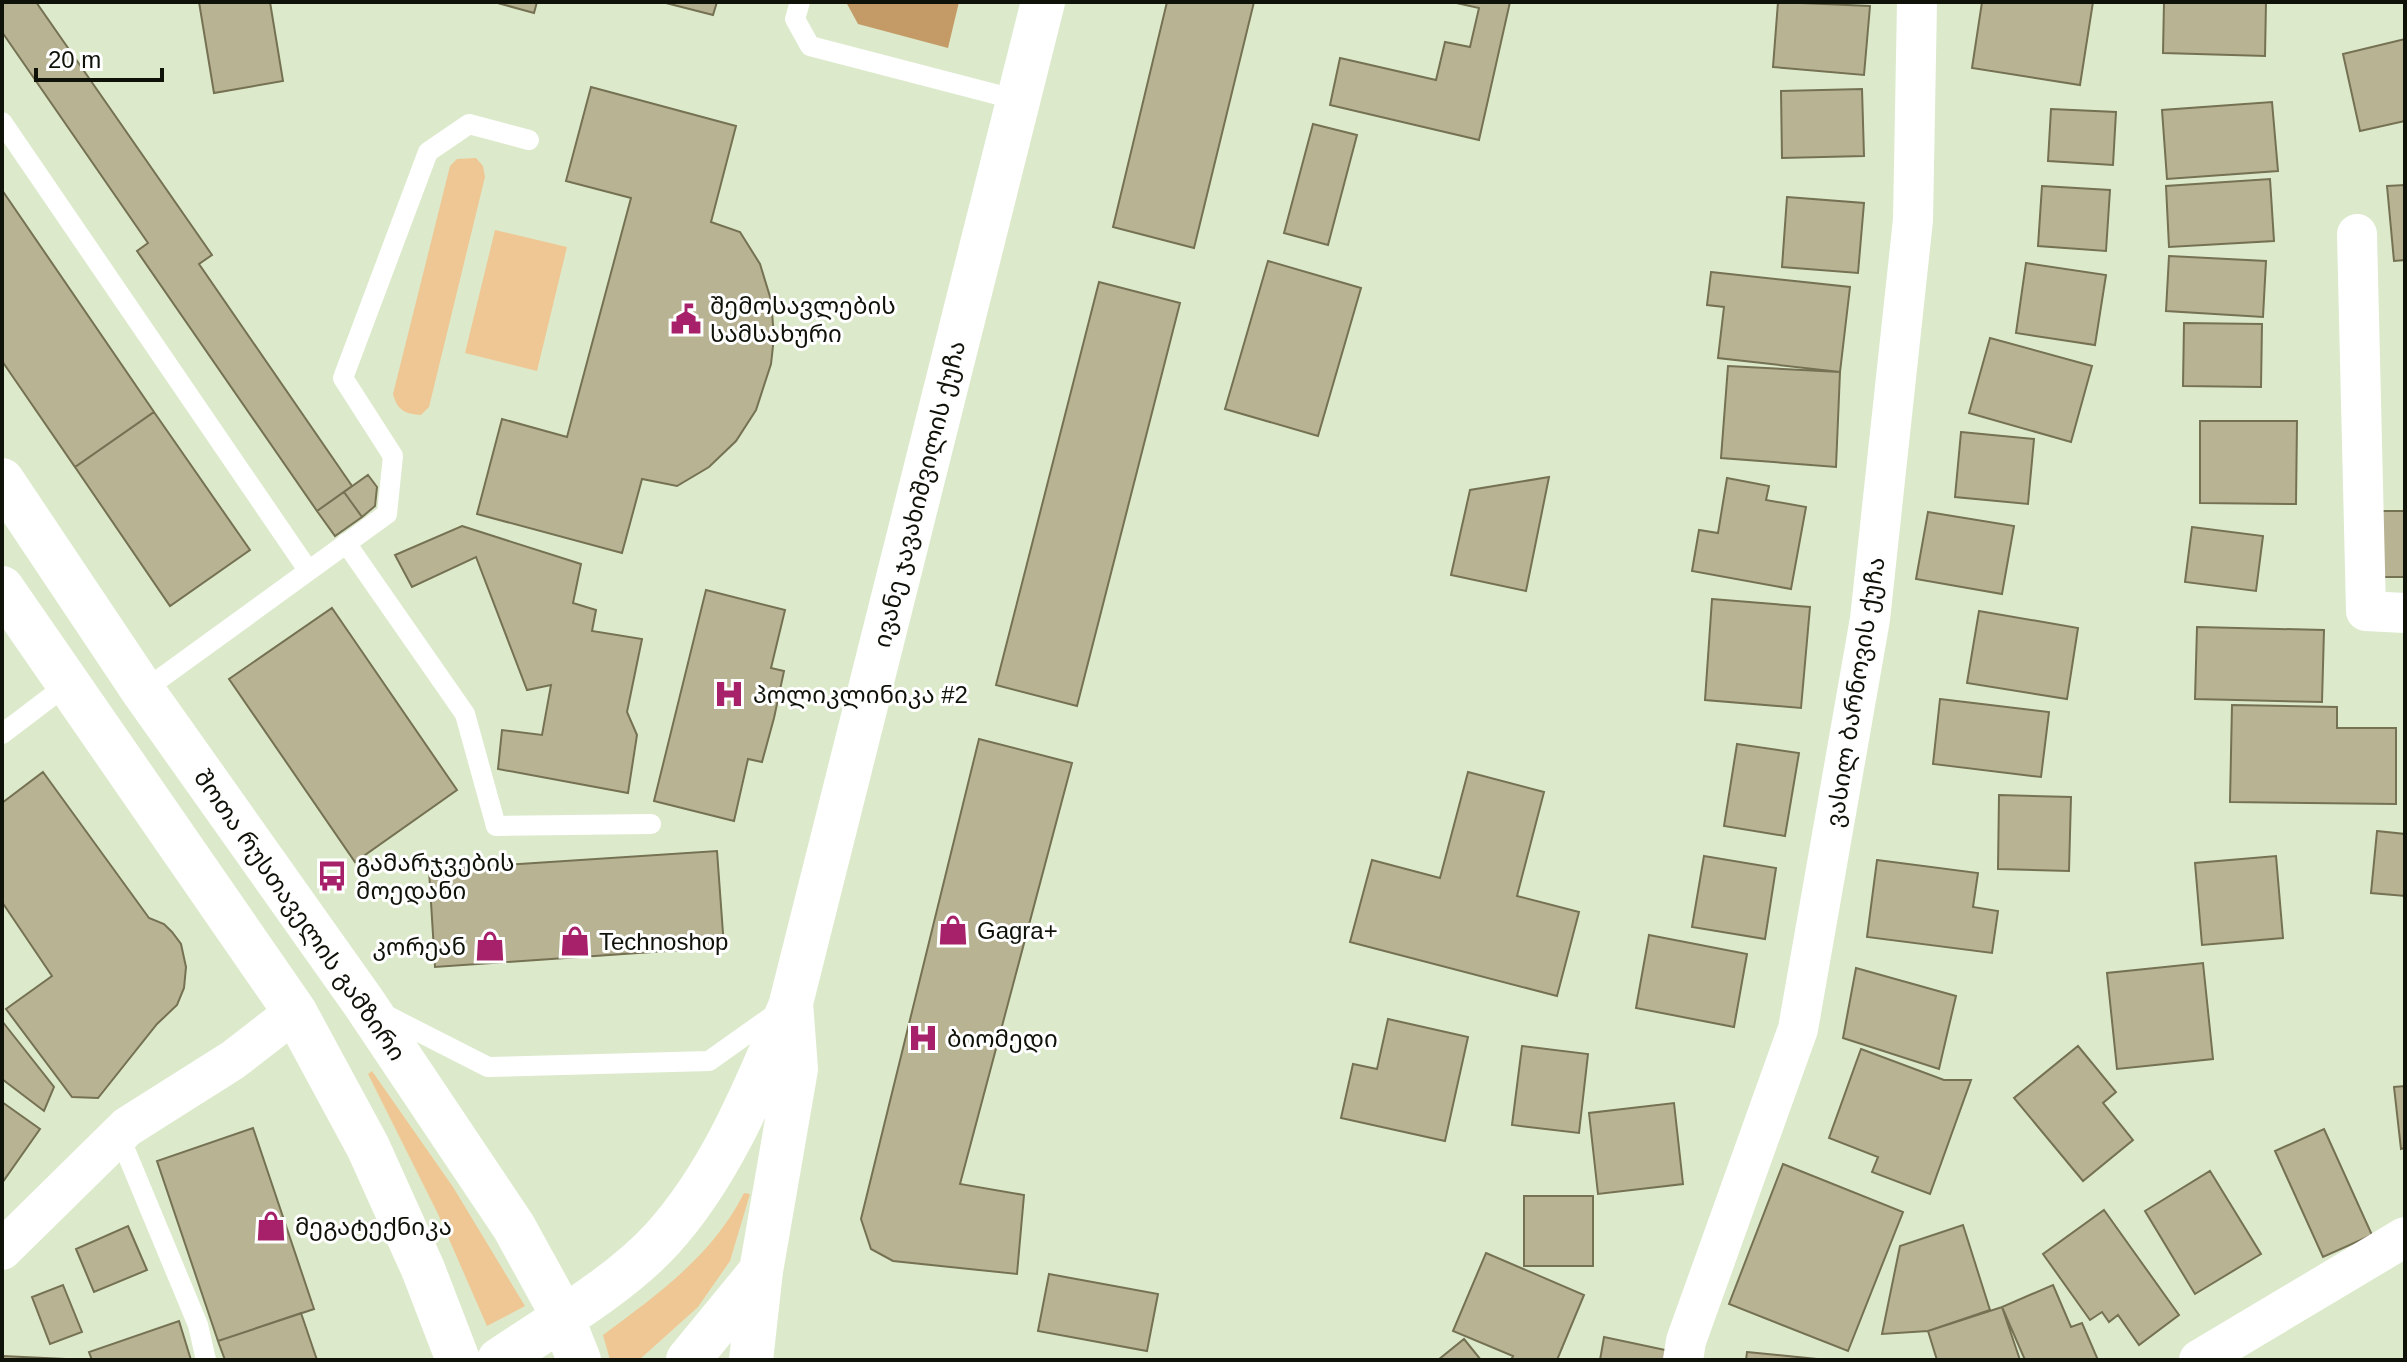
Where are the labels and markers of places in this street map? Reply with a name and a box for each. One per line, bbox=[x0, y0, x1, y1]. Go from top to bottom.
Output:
place label: შემოსავლების სამსახური bbox=[710, 292, 896, 348]
public building icon: შემოსავლების სამსახური bbox=[669, 302, 703, 336]
hospital icon: პოლიკლინიკა #2 bbox=[712, 677, 746, 711]
place label: პოლიკლინიკა #2 bbox=[753, 681, 968, 709]
place label: გამარჯვების მოედანი bbox=[356, 849, 514, 905]
bus stop icon: გამარჯვების მოედანი bbox=[315, 859, 349, 893]
shop icon: Gagra+ bbox=[936, 913, 970, 947]
place label: Gagra+ bbox=[977, 917, 1058, 944]
shop icon: Technoshop bbox=[558, 924, 592, 958]
place label: Technoshop bbox=[599, 928, 728, 955]
shop icon: კორეან bbox=[473, 929, 507, 963]
place label: კორეან bbox=[373, 933, 466, 961]
hospital icon: ბიომედი bbox=[906, 1021, 940, 1055]
place label: ბიომედი bbox=[947, 1025, 1058, 1053]
shop icon: მეგატექნიკა bbox=[254, 1209, 288, 1243]
place label: მეგატექნიკა bbox=[295, 1213, 452, 1241]

